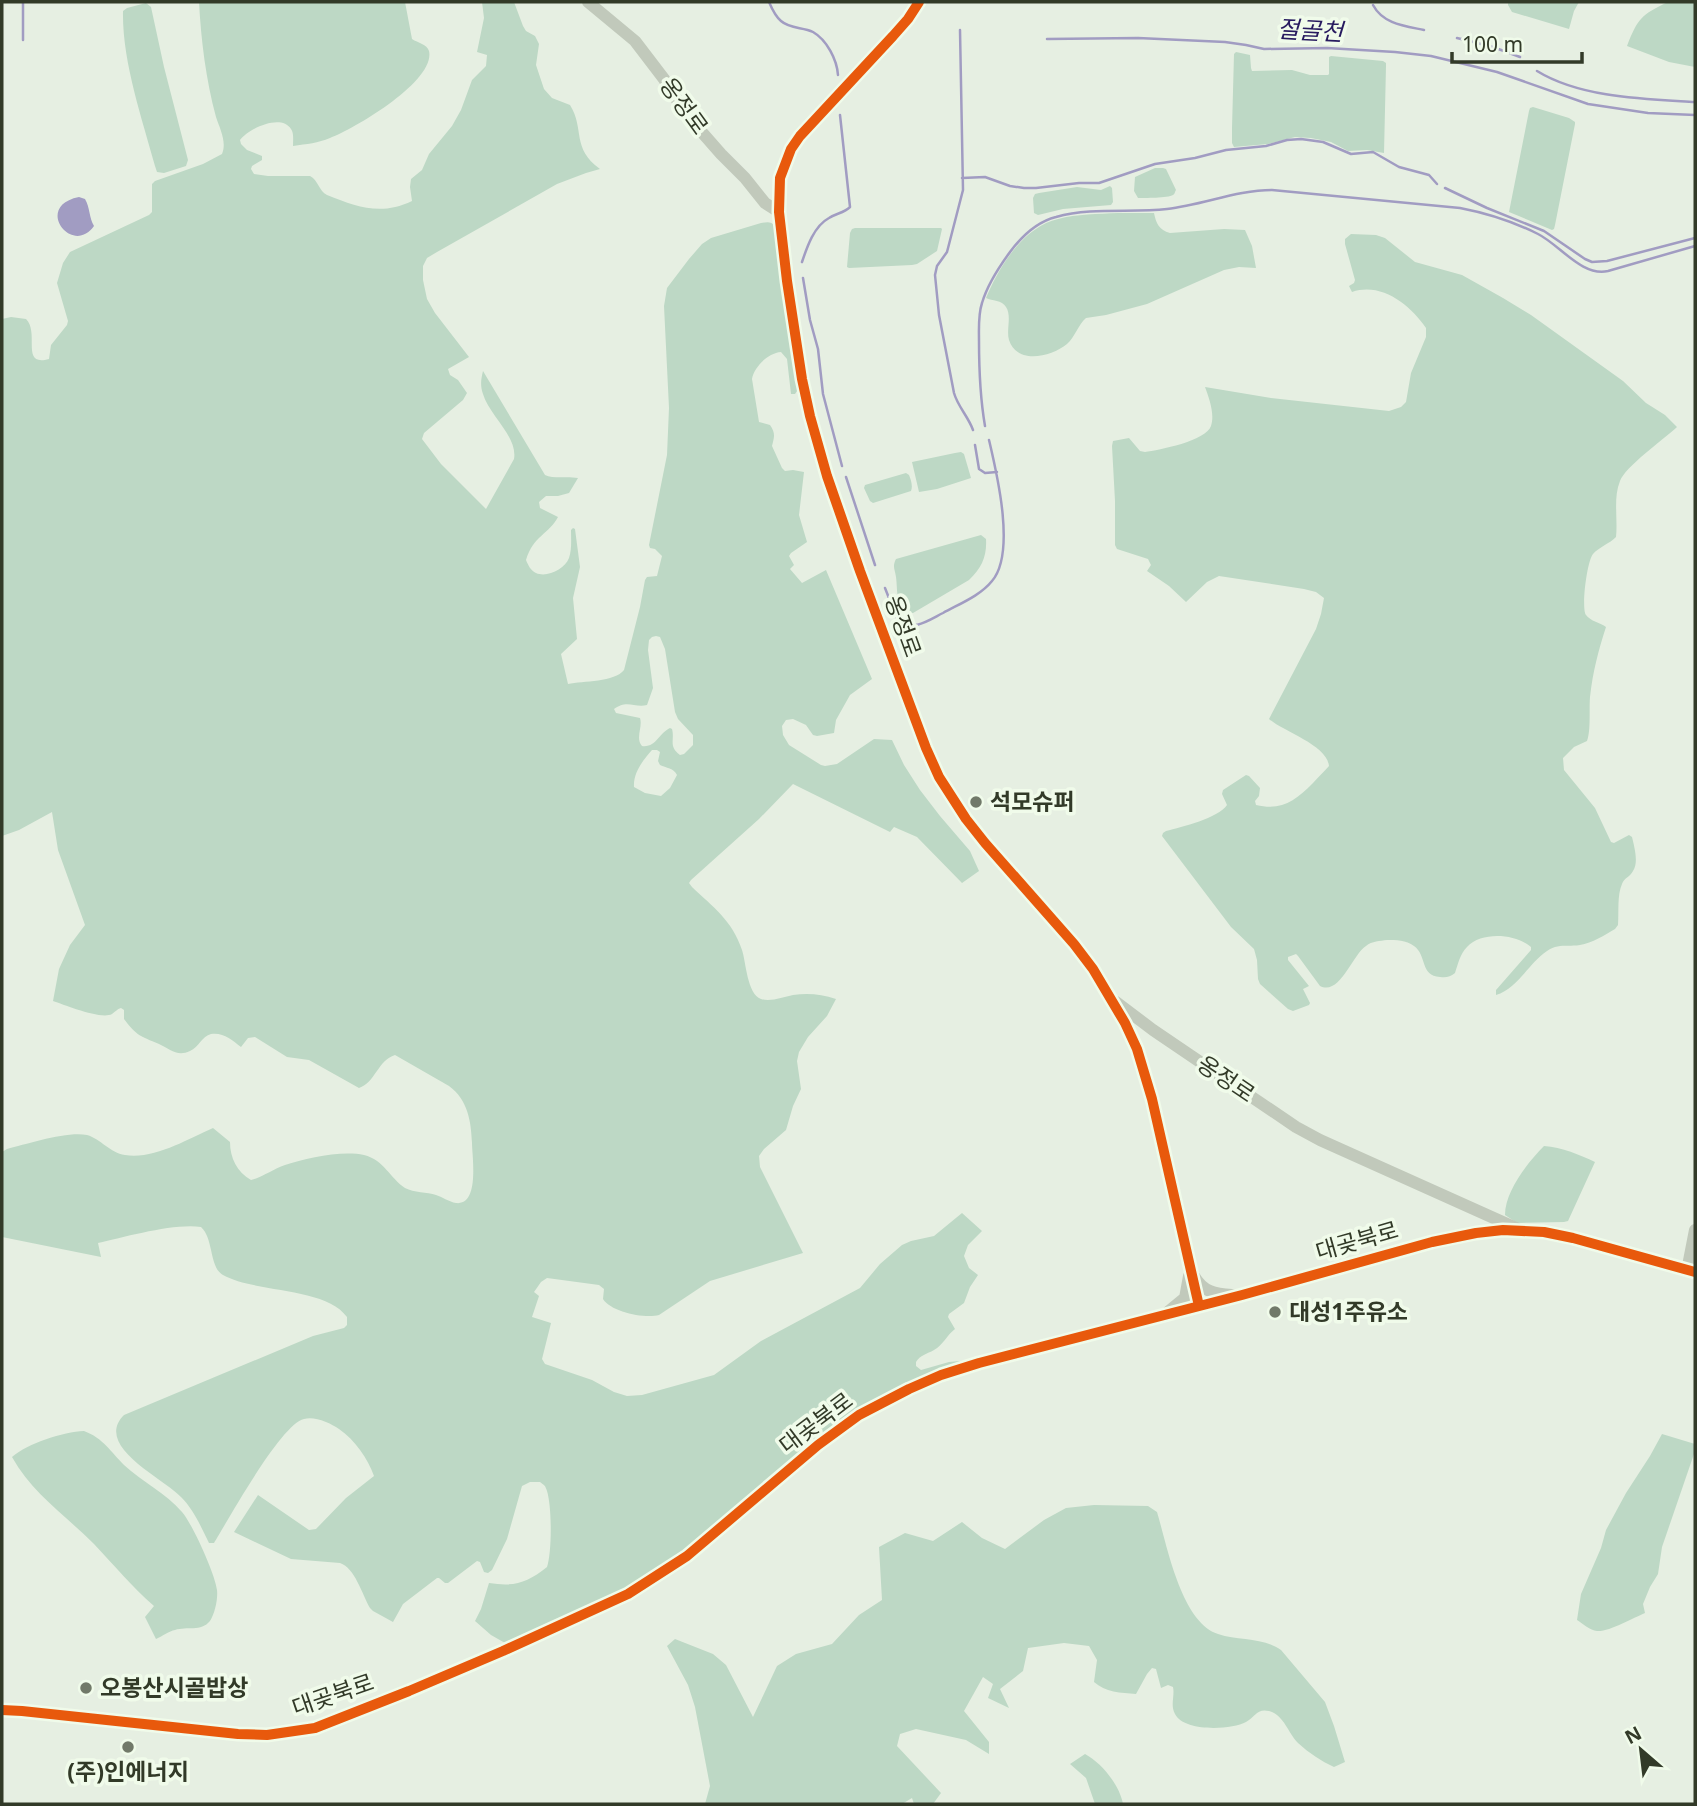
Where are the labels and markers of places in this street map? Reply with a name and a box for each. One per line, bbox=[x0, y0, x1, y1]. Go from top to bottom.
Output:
place label: 석모슈퍼 bbox=[990, 785, 1075, 817]
marker: 석모슈퍼 bbox=[968, 794, 984, 810]
place label: 대성1주유소 bbox=[1289, 1295, 1408, 1327]
marker: 대성1주유소 bbox=[1267, 1304, 1283, 1320]
place label: 오봉산시골밥상 bbox=[100, 1671, 248, 1703]
marker: 오봉산시골밥상 bbox=[78, 1680, 94, 1696]
marker: (주)인에너지 bbox=[120, 1739, 136, 1755]
place label: (주)인에너지 bbox=[67, 1755, 189, 1787]

